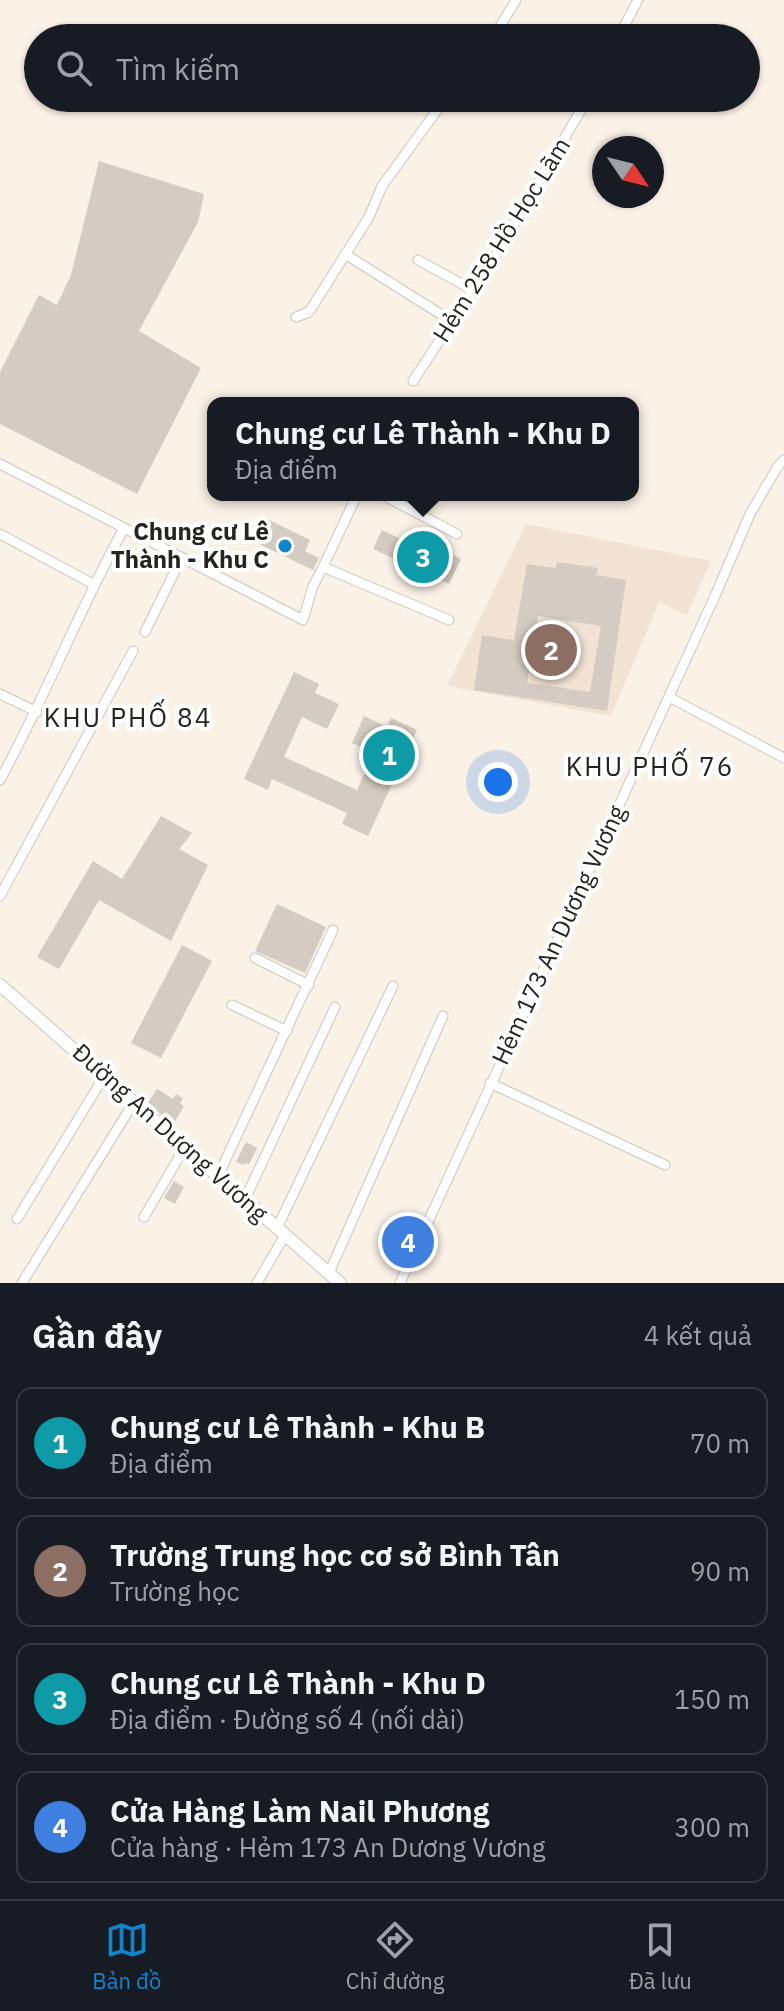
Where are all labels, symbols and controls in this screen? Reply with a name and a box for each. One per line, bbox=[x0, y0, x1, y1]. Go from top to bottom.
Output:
search box bbox=[24, 24, 760, 112]
icon: search bbox=[52, 46, 96, 90]
text: Tìm kiếm bbox=[116, 49, 240, 88]
street label: Hẻm 258 Hồ Học Lãm bbox=[425, 131, 577, 348]
north arrow bbox=[592, 136, 664, 208]
popup bbox=[207, 397, 639, 501]
text: Chung cư Lê Thành - Khu D bbox=[235, 413, 611, 452]
text: Địa điểm bbox=[235, 452, 338, 486]
place label: Chung cư Lê Thành - Khu C bbox=[111, 515, 269, 575]
pin: 3 bbox=[397, 527, 449, 587]
marker: Chung cư Lê Thành - Khu C bbox=[276, 537, 294, 555]
pin: 2 bbox=[525, 620, 577, 680]
district label: KHU PHỐ 84 bbox=[44, 698, 212, 734]
pin: 1 bbox=[363, 725, 415, 785]
district label: KHU PHỐ 76 bbox=[566, 747, 734, 783]
your location bbox=[478, 762, 518, 802]
street label: Hẻm 173 An Dương Vương bbox=[484, 799, 633, 1070]
street label: Đường An Dương Vương bbox=[66, 1036, 275, 1229]
pin: 4 bbox=[382, 1212, 434, 1272]
text: Gần đây bbox=[32, 1313, 162, 1357]
text: 4 kết quả bbox=[644, 1318, 752, 1352]
text: Chung cư Lê Thành - Khu B bbox=[110, 1407, 485, 1446]
text: 1 bbox=[52, 1426, 68, 1460]
text: 70 m bbox=[690, 1426, 750, 1460]
text: Địa điểm bbox=[110, 1446, 213, 1480]
text: Trường Trung học cơ sở Bình Tân bbox=[110, 1535, 560, 1574]
text: 2 bbox=[52, 1554, 68, 1588]
text: 90 m bbox=[690, 1554, 750, 1588]
text: Trường học bbox=[110, 1574, 240, 1608]
text: Chung cư Lê Thành - Khu D bbox=[110, 1663, 486, 1702]
text: 3 bbox=[52, 1682, 68, 1716]
text: 150 m bbox=[674, 1682, 750, 1716]
text: Địa điểm · Đường số 4 (nối dài) bbox=[110, 1702, 465, 1736]
text: Cửa Hàng Làm Nail Phương bbox=[110, 1791, 489, 1830]
text: 4 bbox=[52, 1810, 68, 1844]
text: 300 m bbox=[674, 1810, 750, 1844]
text: Cửa hàng · Hẻm 173 An Dương Vương bbox=[110, 1830, 545, 1864]
tab: Bản đồ bbox=[92, 1918, 161, 1995]
tab: Chỉ đường bbox=[346, 1918, 444, 1995]
tab: Đã lưu bbox=[629, 1918, 692, 1995]

